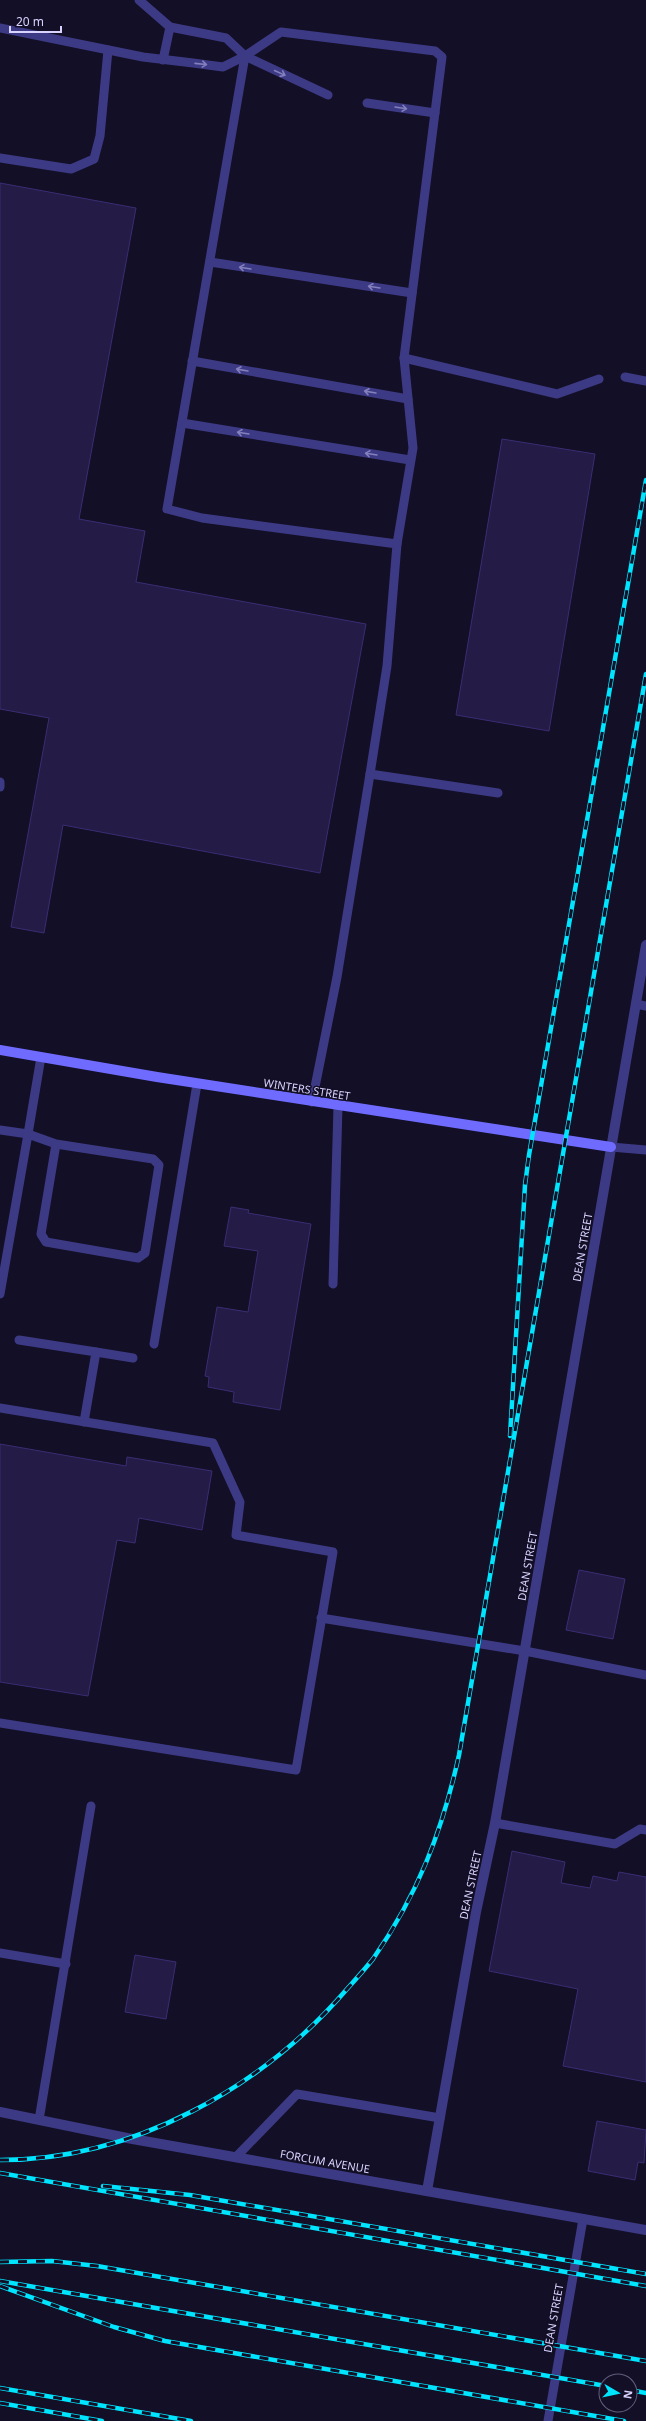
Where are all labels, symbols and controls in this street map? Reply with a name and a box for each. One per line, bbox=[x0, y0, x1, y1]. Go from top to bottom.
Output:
scale bar bbox=[10, 8, 61, 34]
text: 20 m bbox=[16, 13, 44, 30]
one-way arrow bbox=[194, 61, 207, 68]
one-way arrow bbox=[274, 69, 286, 77]
one-way arrow bbox=[394, 104, 407, 112]
one-way arrow bbox=[239, 264, 252, 272]
one-way arrow bbox=[368, 283, 381, 291]
one-way arrow bbox=[236, 366, 249, 374]
one-way arrow bbox=[364, 388, 377, 396]
one-way arrow bbox=[237, 429, 250, 437]
one-way arrow bbox=[365, 450, 378, 458]
street label: WINTERS STREET bbox=[263, 1075, 351, 1103]
street label: DEAN STREET bbox=[569, 1211, 595, 1283]
street label: DEAN STREET bbox=[514, 1530, 540, 1602]
street label: DEAN STREET bbox=[455, 1849, 485, 1921]
street label: FORCUM AVENUE bbox=[279, 2146, 371, 2176]
street label: DEAN STREET bbox=[540, 2282, 566, 2354]
north arrow bbox=[598, 2373, 638, 2413]
text: N bbox=[620, 2389, 636, 2400]

